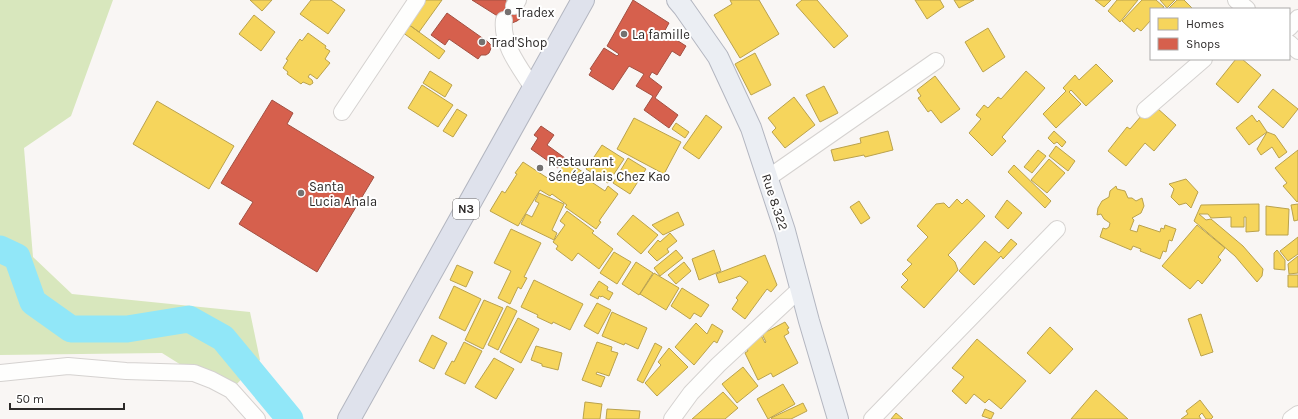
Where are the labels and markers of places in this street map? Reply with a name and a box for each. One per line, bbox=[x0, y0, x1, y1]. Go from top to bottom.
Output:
place label: Tradex bbox=[516, 5, 555, 20]
marker: Tradex bbox=[503, 7, 513, 17]
place label: La famille bbox=[632, 27, 690, 42]
marker: La famille bbox=[619, 29, 629, 39]
place label: Trad'Shop bbox=[490, 35, 547, 50]
marker: Trad'Shop bbox=[477, 37, 487, 47]
place label: Restaurant Sénégalais Chez Kao bbox=[548, 154, 670, 184]
marker: Restaurant Sénégalais Chez Kao bbox=[535, 163, 545, 173]
place label: Santa Lucia Ahala bbox=[309, 179, 377, 209]
marker: Santa Lucia Ahala bbox=[296, 188, 306, 198]

